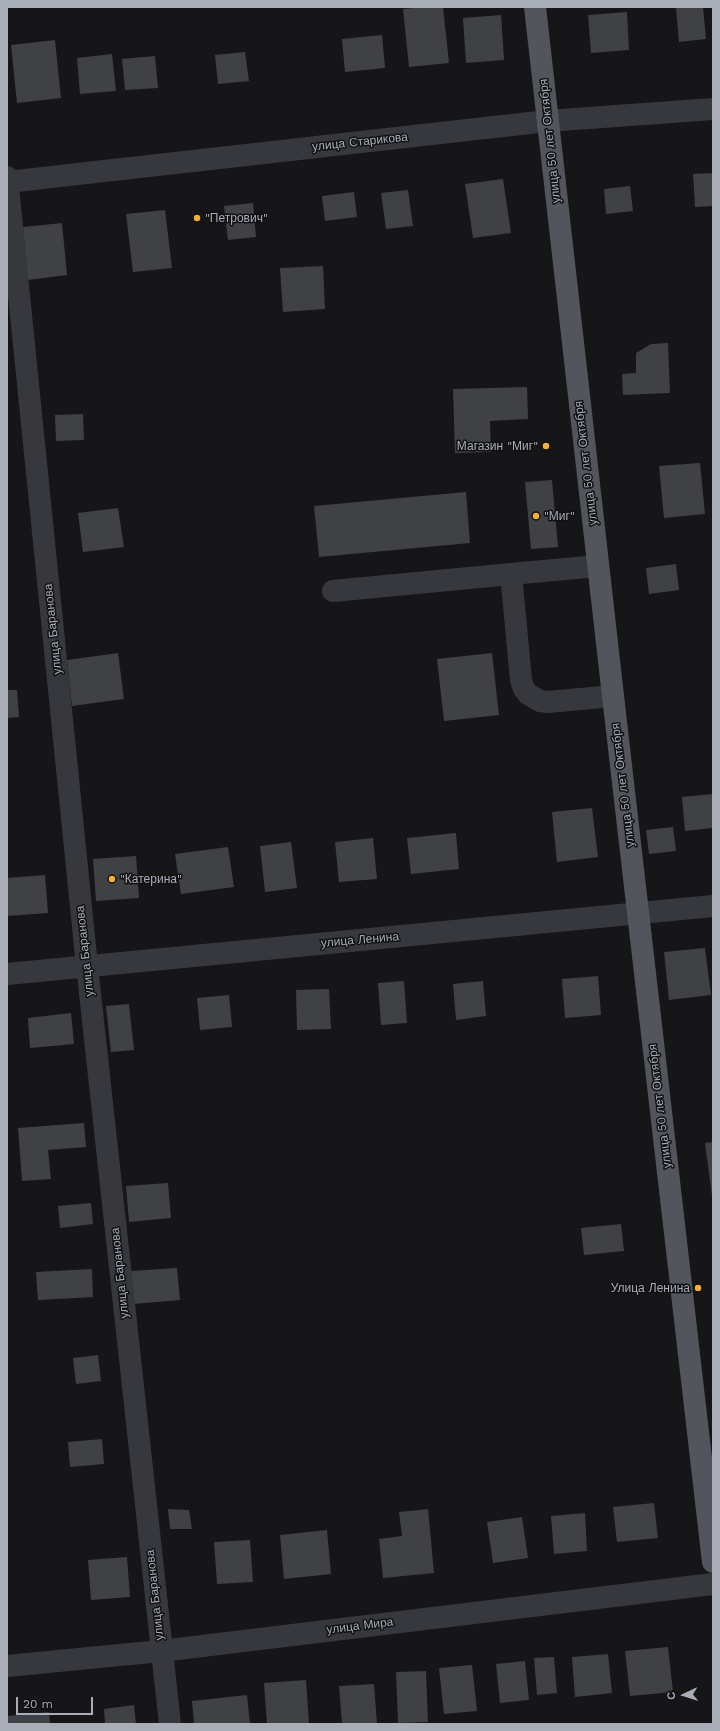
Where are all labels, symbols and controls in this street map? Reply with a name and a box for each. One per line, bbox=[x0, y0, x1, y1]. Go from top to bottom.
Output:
street label: улица 50 лет Октября bbox=[536, 78, 564, 204]
street label: улица Старикова bbox=[311, 130, 409, 154]
place label: "Петрович" bbox=[205, 211, 268, 225]
marker: "Петрович" bbox=[192, 213, 202, 223]
street label: улица 50 лет Октября bbox=[571, 400, 601, 526]
place label: Магазин "Миг" bbox=[457, 439, 538, 453]
marker: Магазин "Миг" bbox=[541, 441, 551, 451]
place label: "Миг" bbox=[544, 509, 575, 523]
marker: "Миг" bbox=[531, 511, 541, 521]
street label: улица Баранова bbox=[41, 583, 65, 675]
street label: улица 50 лет Октября bbox=[608, 722, 638, 848]
place label: "Катерина" bbox=[120, 872, 182, 886]
marker: "Катерина" bbox=[107, 874, 117, 884]
street label: улица Баранова bbox=[73, 905, 97, 997]
street label: улица Ленина bbox=[320, 929, 400, 951]
street label: улица 50 лет Октября bbox=[645, 1043, 675, 1169]
street label: улица Баранова bbox=[108, 1227, 132, 1319]
place label: Улица Ленина bbox=[611, 1281, 690, 1295]
marker: Улица Ленина bbox=[693, 1283, 703, 1293]
street label: улица Баранова bbox=[143, 1549, 167, 1641]
street label: улица Мира bbox=[326, 1615, 394, 1637]
north arrow bbox=[664, 1675, 704, 1715]
scale bar bbox=[18, 1689, 95, 1715]
text: С bbox=[665, 1691, 678, 1700]
text: 20 m bbox=[23, 1697, 53, 1711]

